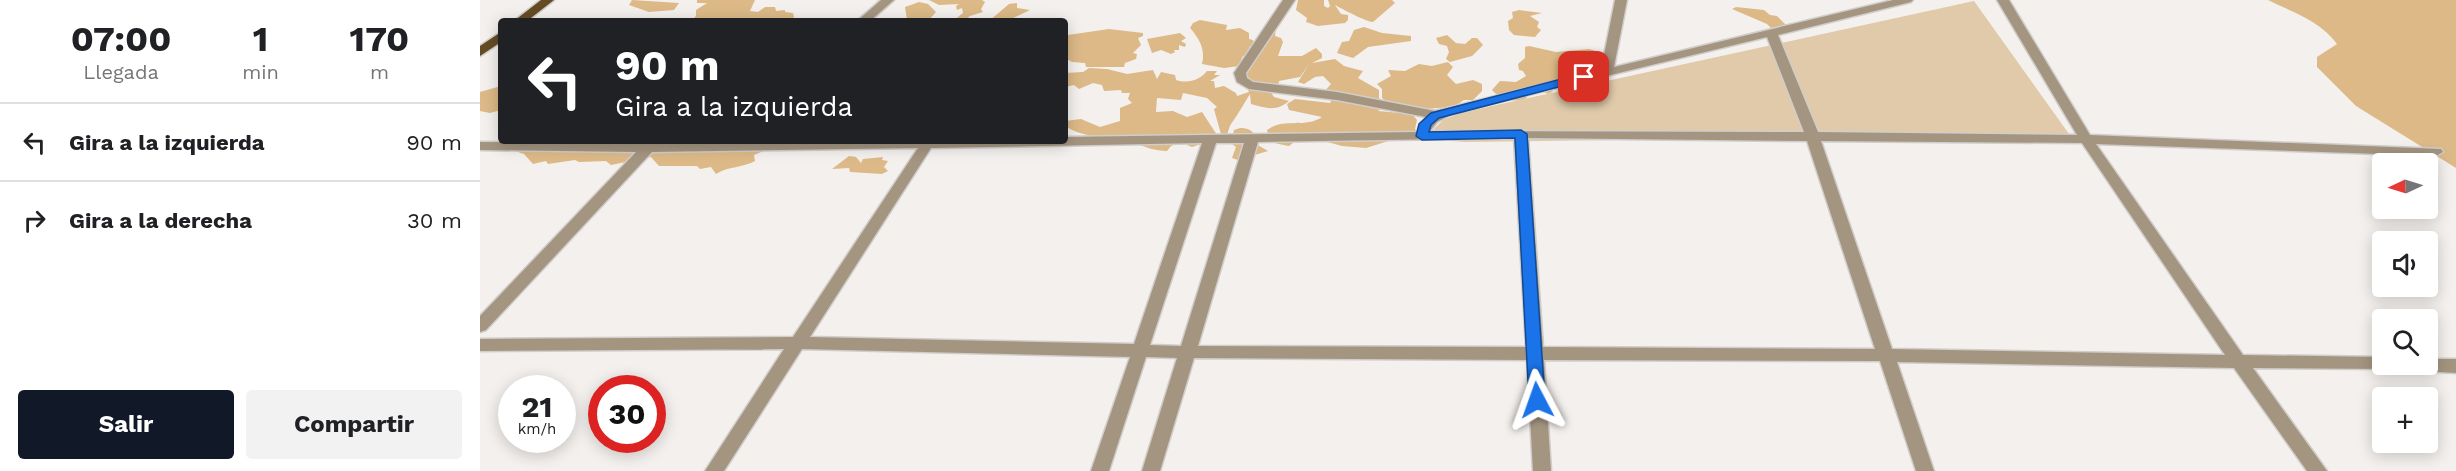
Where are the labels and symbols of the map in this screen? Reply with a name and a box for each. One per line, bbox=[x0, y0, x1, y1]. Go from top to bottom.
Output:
pin bbox=[1558, 51, 1609, 102]
north arrow bbox=[2372, 153, 2438, 219]
position arrow bbox=[1505, 368, 1569, 432]
speed limit sign: 30 bbox=[588, 375, 666, 453]

